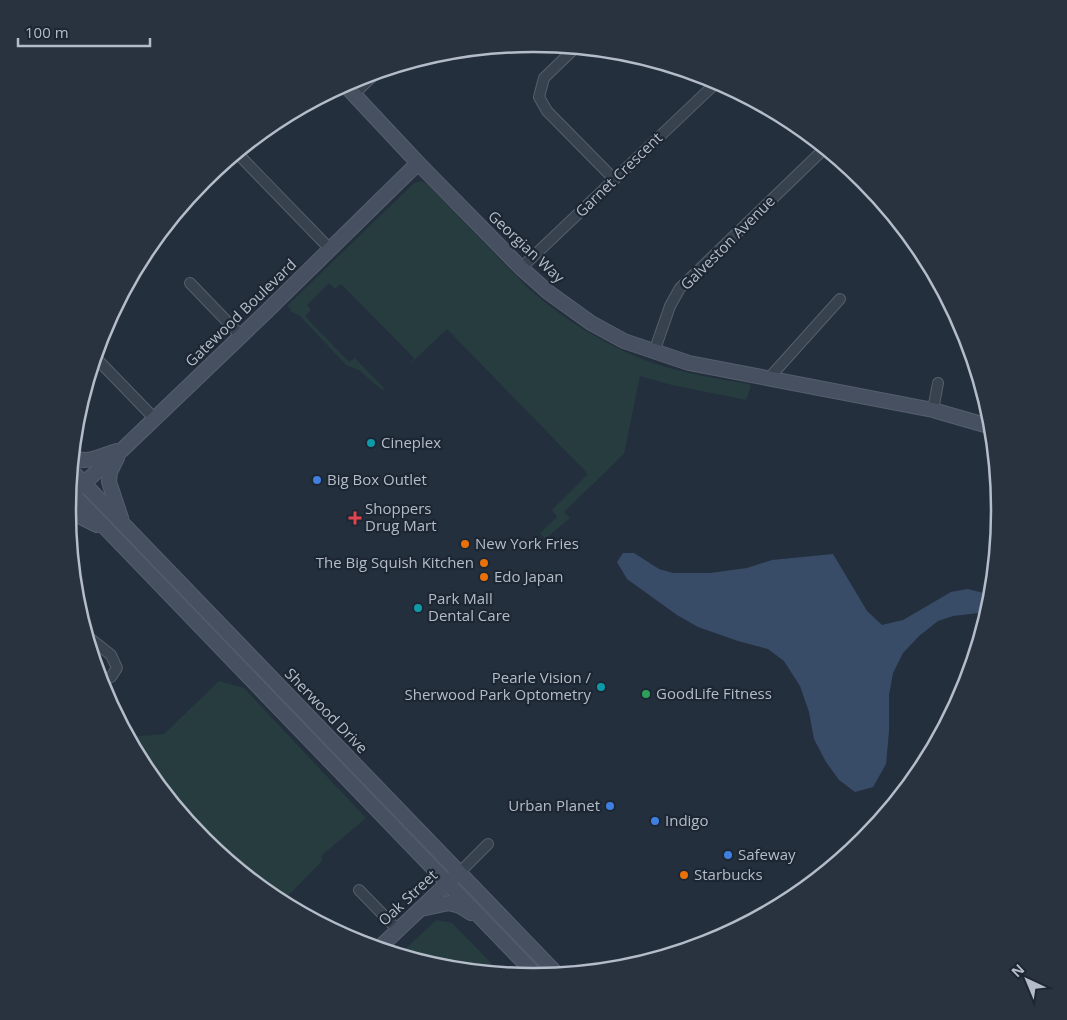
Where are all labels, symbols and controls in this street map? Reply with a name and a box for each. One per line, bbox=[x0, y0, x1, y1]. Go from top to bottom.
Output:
scale bar bbox=[18, 15, 150, 47]
text: 100 m bbox=[25, 22, 69, 42]
street label: Garnet Crescent bbox=[571, 128, 666, 221]
street label: Galveston Avenue bbox=[676, 191, 779, 294]
street label: Georgian Way bbox=[484, 206, 570, 287]
street label: Gatewood Boulevard bbox=[180, 254, 300, 371]
place label: Cineplex bbox=[381, 432, 441, 452]
marker: Cineplex bbox=[365, 437, 377, 449]
place label: Big Box Outlet bbox=[327, 469, 427, 489]
marker: Big Box Outlet bbox=[311, 474, 323, 486]
place label: Shoppers Drug Mart bbox=[365, 498, 437, 535]
marker: Shoppers Drug Mart bbox=[349, 512, 361, 524]
place label: New York Fries bbox=[475, 533, 579, 553]
marker: New York Fries bbox=[459, 538, 471, 550]
place label: The Big Squish Kitchen bbox=[316, 552, 474, 572]
marker: The Big Squish Kitchen bbox=[478, 557, 490, 569]
place label: Edo Japan bbox=[494, 566, 564, 586]
marker: Edo Japan bbox=[478, 571, 490, 583]
place label: Park Mall Dental Care bbox=[428, 588, 510, 625]
marker: Park Mall Dental Care bbox=[412, 602, 424, 614]
street label: Sherwood Drive bbox=[281, 663, 373, 757]
place label: Pearle Vision / Sherwood Park Optometry bbox=[404, 667, 591, 704]
marker: Pearle Vision / Sherwood Park Optometry bbox=[595, 681, 607, 693]
place label: GoodLife Fitness bbox=[656, 683, 772, 703]
marker: GoodLife Fitness bbox=[640, 688, 652, 700]
place label: Urban Planet bbox=[508, 795, 600, 815]
marker: Urban Planet bbox=[604, 800, 616, 812]
place label: Indigo bbox=[665, 810, 709, 830]
marker: Indigo bbox=[649, 815, 661, 827]
place label: Safeway bbox=[738, 844, 796, 864]
marker: Safeway bbox=[722, 849, 734, 861]
place label: Starbucks bbox=[694, 864, 763, 884]
street label: Oak Street bbox=[374, 865, 441, 930]
marker: Starbucks bbox=[678, 869, 690, 881]
north arrow bbox=[1002, 955, 1052, 1005]
text: N bbox=[1007, 959, 1028, 981]

